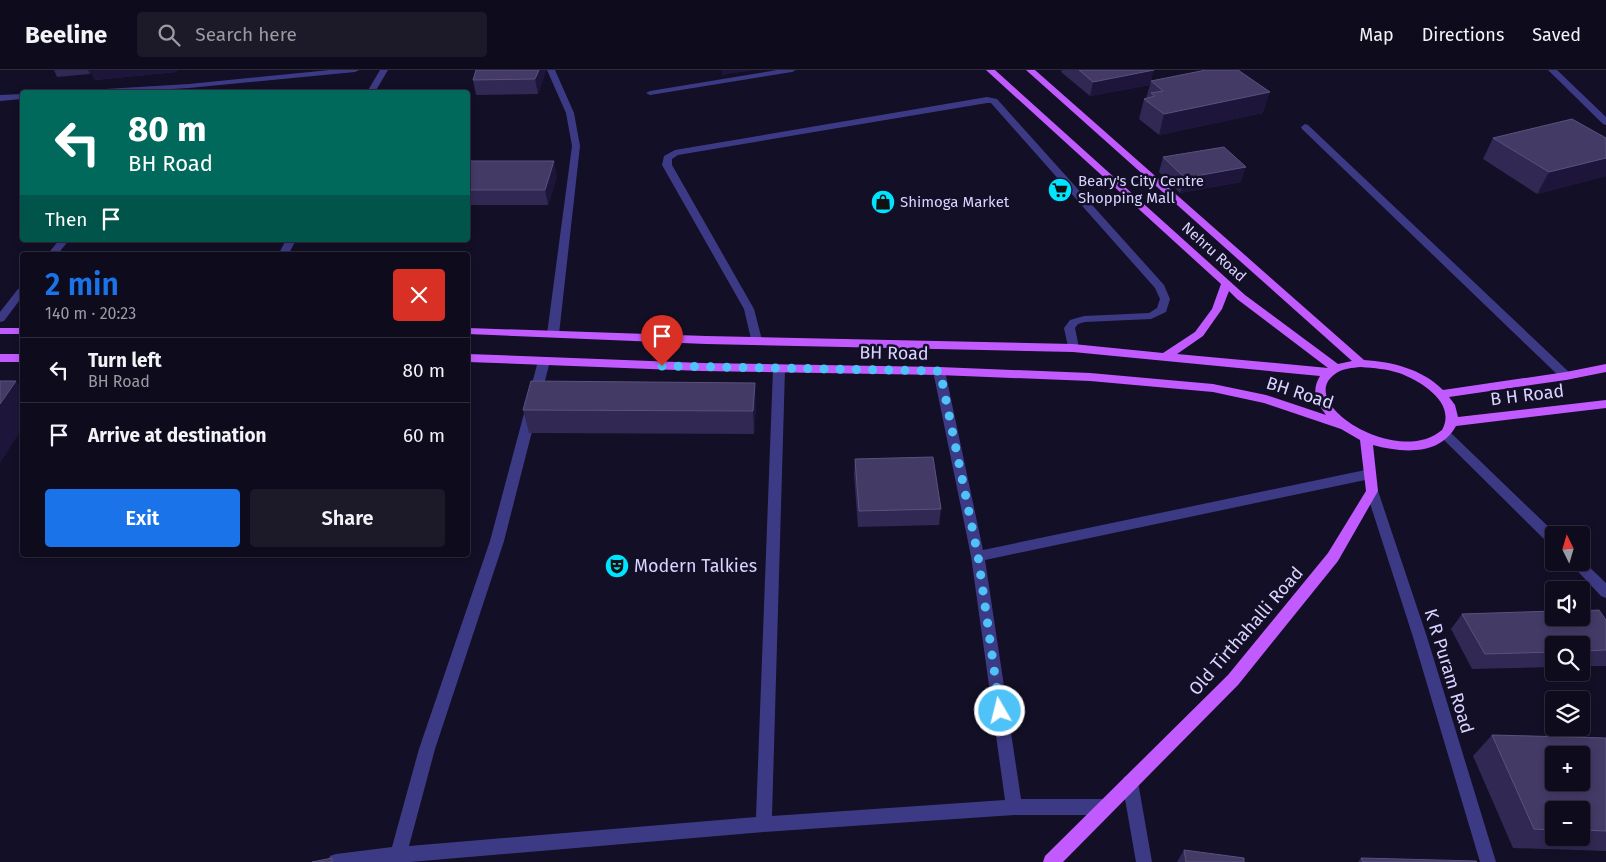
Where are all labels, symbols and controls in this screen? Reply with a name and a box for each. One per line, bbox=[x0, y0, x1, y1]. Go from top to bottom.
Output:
search box bbox=[137, 12, 487, 57]
text: Beeline bbox=[25, 21, 107, 49]
icon: search bbox=[155, 21, 183, 49]
text: Search here bbox=[195, 23, 297, 46]
text: Map bbox=[1359, 24, 1394, 46]
text: Directions bbox=[1422, 24, 1504, 46]
text: Saved bbox=[1532, 24, 1581, 46]
text: 80 m bbox=[128, 108, 207, 150]
icon: left bbox=[45, 110, 110, 175]
text: BH Road bbox=[128, 150, 213, 177]
place label: Beary's City Centre Shopping Mall bbox=[1078, 172, 1204, 207]
supermarket icon: Beary's City Centre Shopping Mall bbox=[1047, 177, 1073, 203]
shop icon: Shimoga Market bbox=[870, 189, 896, 215]
place label: Shimoga Market bbox=[900, 193, 1010, 211]
icon: arrive bbox=[97, 205, 125, 233]
text: Then bbox=[45, 208, 87, 231]
street label: Nehru Road bbox=[1178, 218, 1250, 286]
text: 2 min bbox=[45, 267, 119, 303]
button: close bbox=[393, 269, 445, 321]
text: 140 m · 20:23 bbox=[45, 304, 136, 323]
pin bbox=[641, 315, 683, 366]
icon: arrive bbox=[648, 322, 676, 350]
street label: BH Road bbox=[859, 341, 929, 365]
text: Turn left bbox=[88, 349, 162, 372]
icon: left bbox=[45, 356, 73, 384]
text: 80 m bbox=[403, 359, 445, 382]
text: BH Road bbox=[88, 372, 150, 391]
street label: BH Road bbox=[1264, 372, 1336, 414]
street label: B H Road bbox=[1489, 380, 1565, 410]
icon: arrive bbox=[45, 421, 73, 449]
text: Arrive at destination bbox=[88, 424, 267, 447]
text: 60 m bbox=[403, 424, 445, 447]
button: Exit bbox=[45, 489, 240, 547]
button: Share bbox=[250, 489, 445, 547]
north arrow bbox=[1545, 526, 1590, 571]
map controls bbox=[1545, 526, 1590, 846]
theatre icon: Modern Talkies bbox=[604, 553, 630, 579]
place label: Modern Talkies bbox=[634, 555, 757, 577]
street label: Old Tirthahalli Road bbox=[1184, 562, 1308, 700]
button: sound bbox=[1545, 581, 1590, 626]
street label: K R Puram Road bbox=[1420, 606, 1478, 736]
button: search bbox=[1545, 636, 1590, 681]
position arrow bbox=[973, 684, 1025, 736]
button: layers bbox=[1545, 691, 1590, 736]
button: + bbox=[1545, 746, 1590, 791]
button: − bbox=[1545, 801, 1590, 846]

